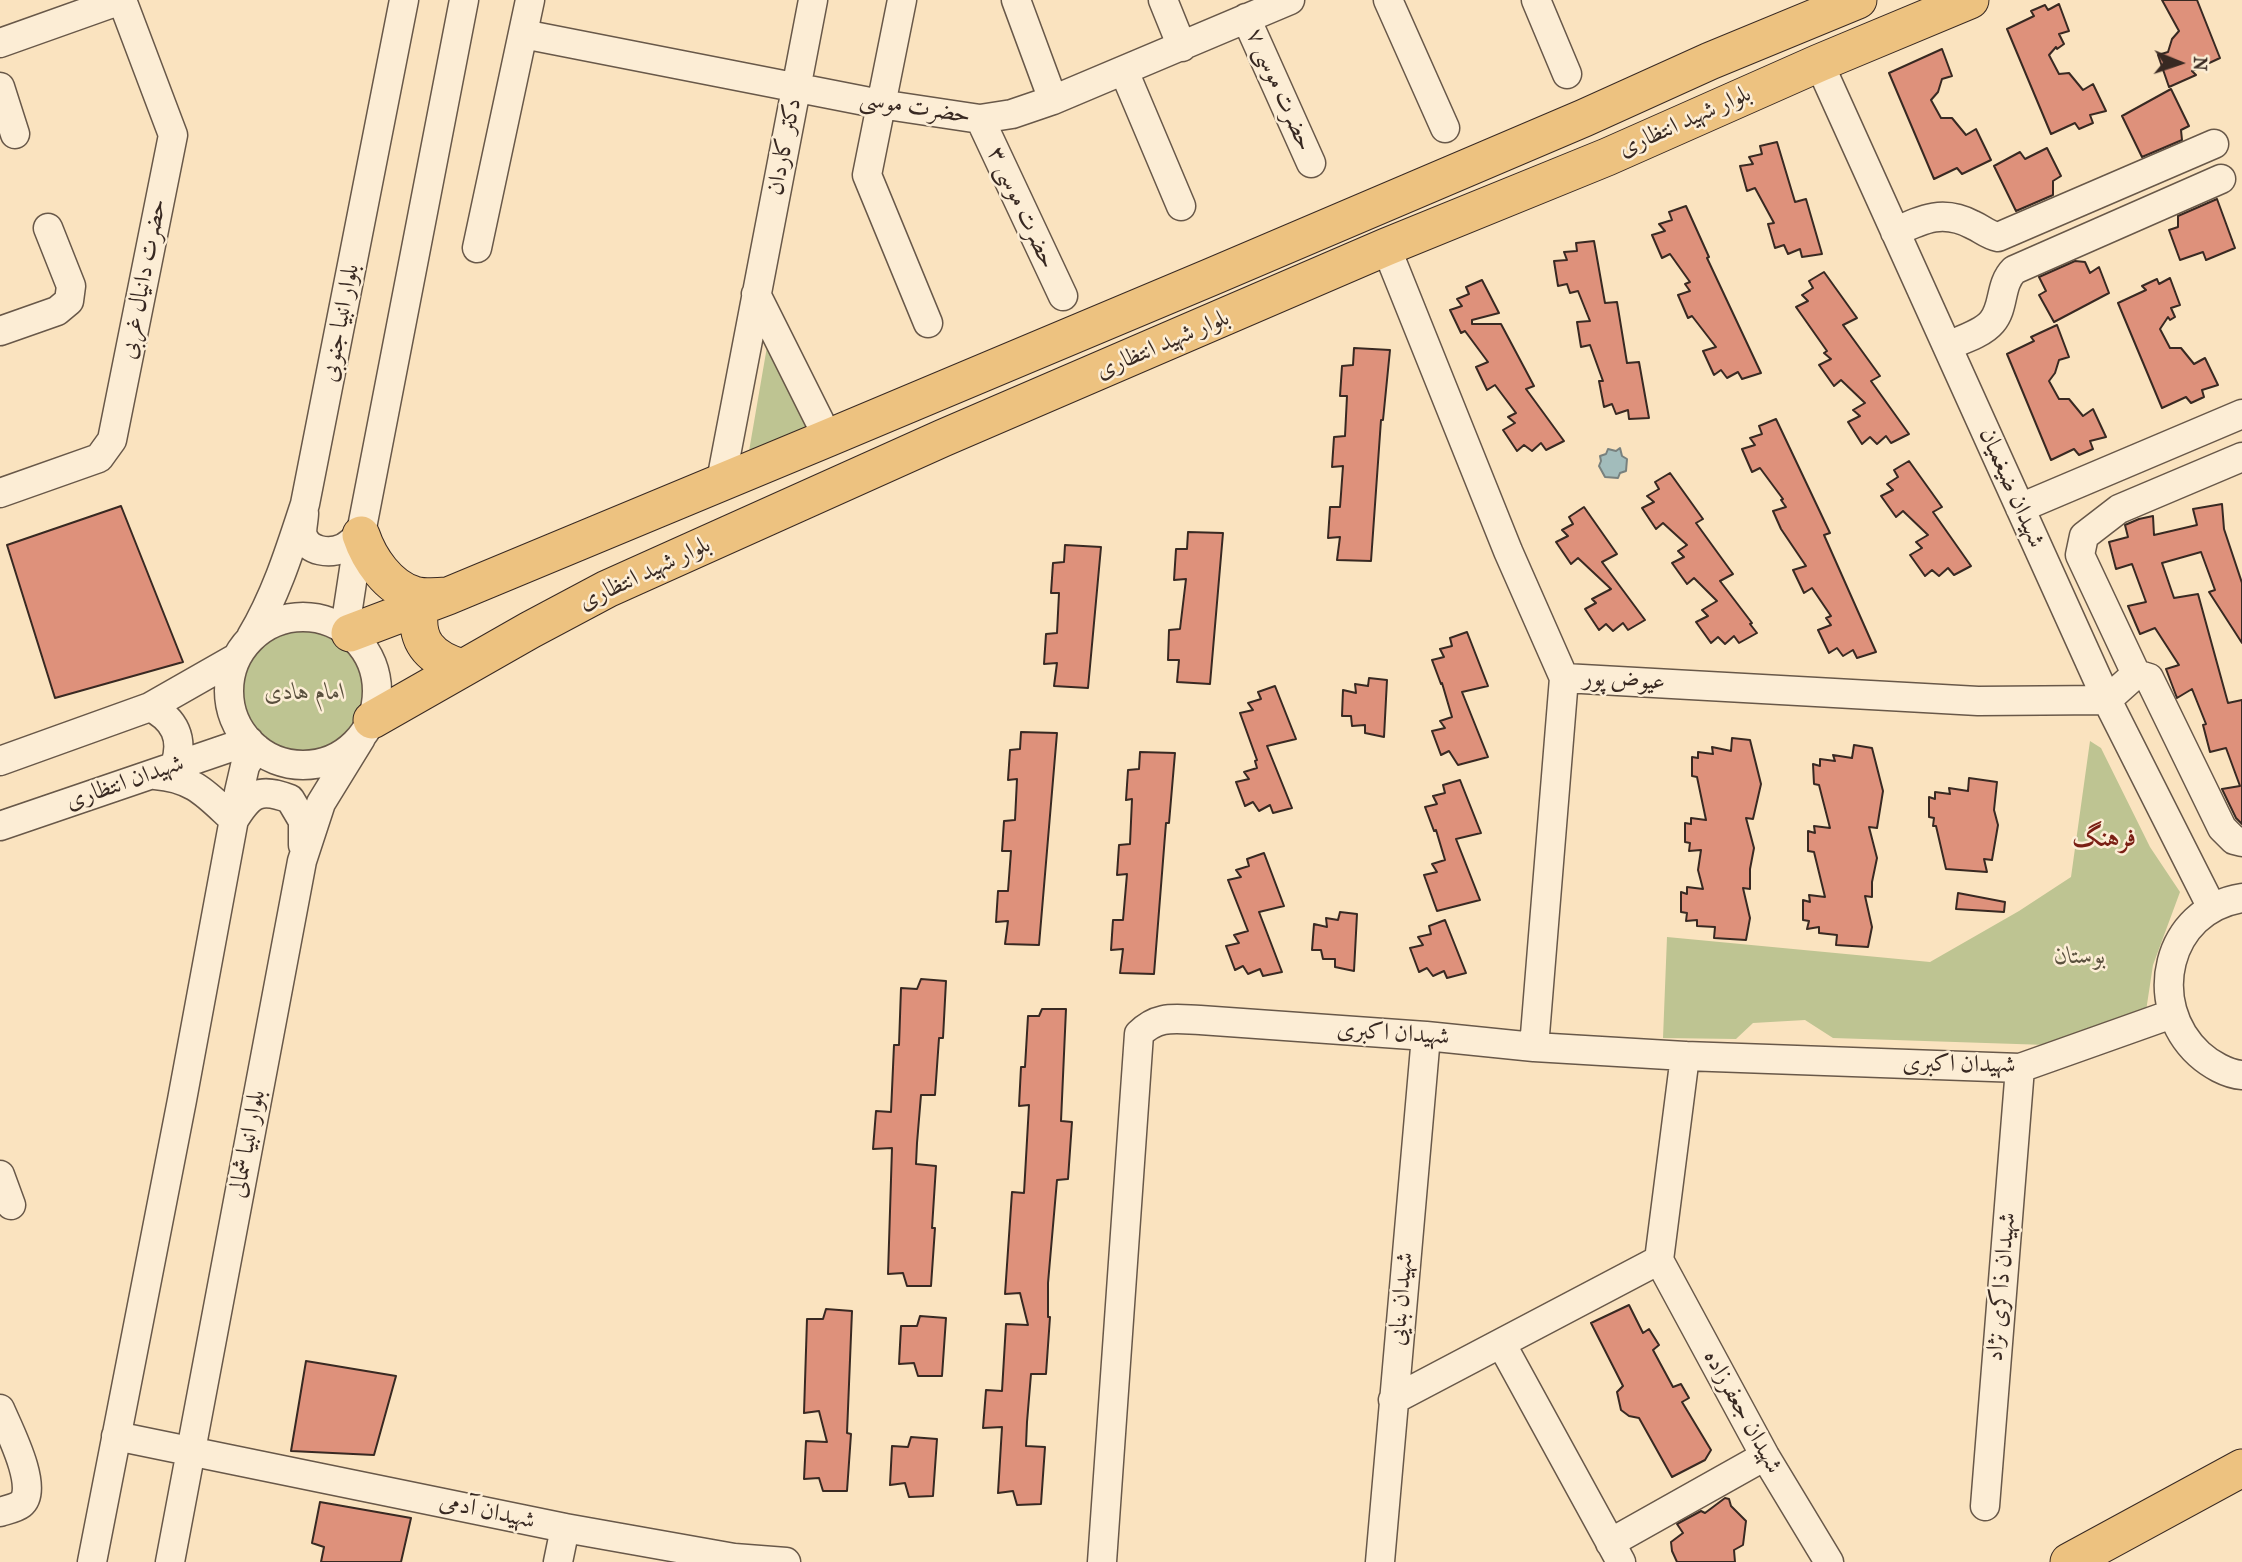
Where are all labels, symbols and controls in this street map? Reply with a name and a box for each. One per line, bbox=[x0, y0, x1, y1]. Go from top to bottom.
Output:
street label: حضرت موسی ۷ bbox=[1239, 24, 1319, 156]
north arrow bbox=[2144, 28, 2214, 98]
text: N bbox=[2189, 56, 2211, 71]
street label: بلوار شهید انتظاری bbox=[1614, 80, 1756, 164]
street label: حضرت موسی bbox=[857, 85, 973, 131]
street label: دکتر کاردان bbox=[762, 96, 808, 198]
street label: حضرت موسی ۳ bbox=[980, 142, 1062, 274]
street label: حضرت دانیال غربی bbox=[114, 196, 174, 362]
street label: بلوار انبیا جنوبی bbox=[315, 262, 367, 384]
street label: بلوار شهید انتظاری bbox=[1092, 304, 1234, 386]
street label: شهیدان ضیغمیان bbox=[1972, 424, 2050, 552]
street label: بلوار شهید انتظاری bbox=[574, 531, 716, 617]
street label: عیوض پور bbox=[1582, 664, 1666, 698]
park label: امام هادی bbox=[264, 679, 346, 707]
street label: شهیدان انتظاری bbox=[62, 749, 188, 817]
district label: فرهنگ bbox=[2072, 824, 2136, 856]
park label: بوستان bbox=[2054, 943, 2106, 971]
street label: شهیدان اکبری bbox=[1336, 1016, 1450, 1052]
street label: شهیدان اکبری bbox=[1902, 1050, 2016, 1080]
street label: بلوار انبیا شمالی bbox=[223, 1088, 273, 1200]
street label: شهیدان ذاکری نژاد bbox=[1981, 1211, 2023, 1363]
street label: شهیدان بنایی bbox=[1384, 1251, 1420, 1347]
street label: شهیدان جعفرزاده bbox=[1696, 1345, 1788, 1479]
street label: شهیدان آدمی bbox=[436, 1488, 538, 1536]

